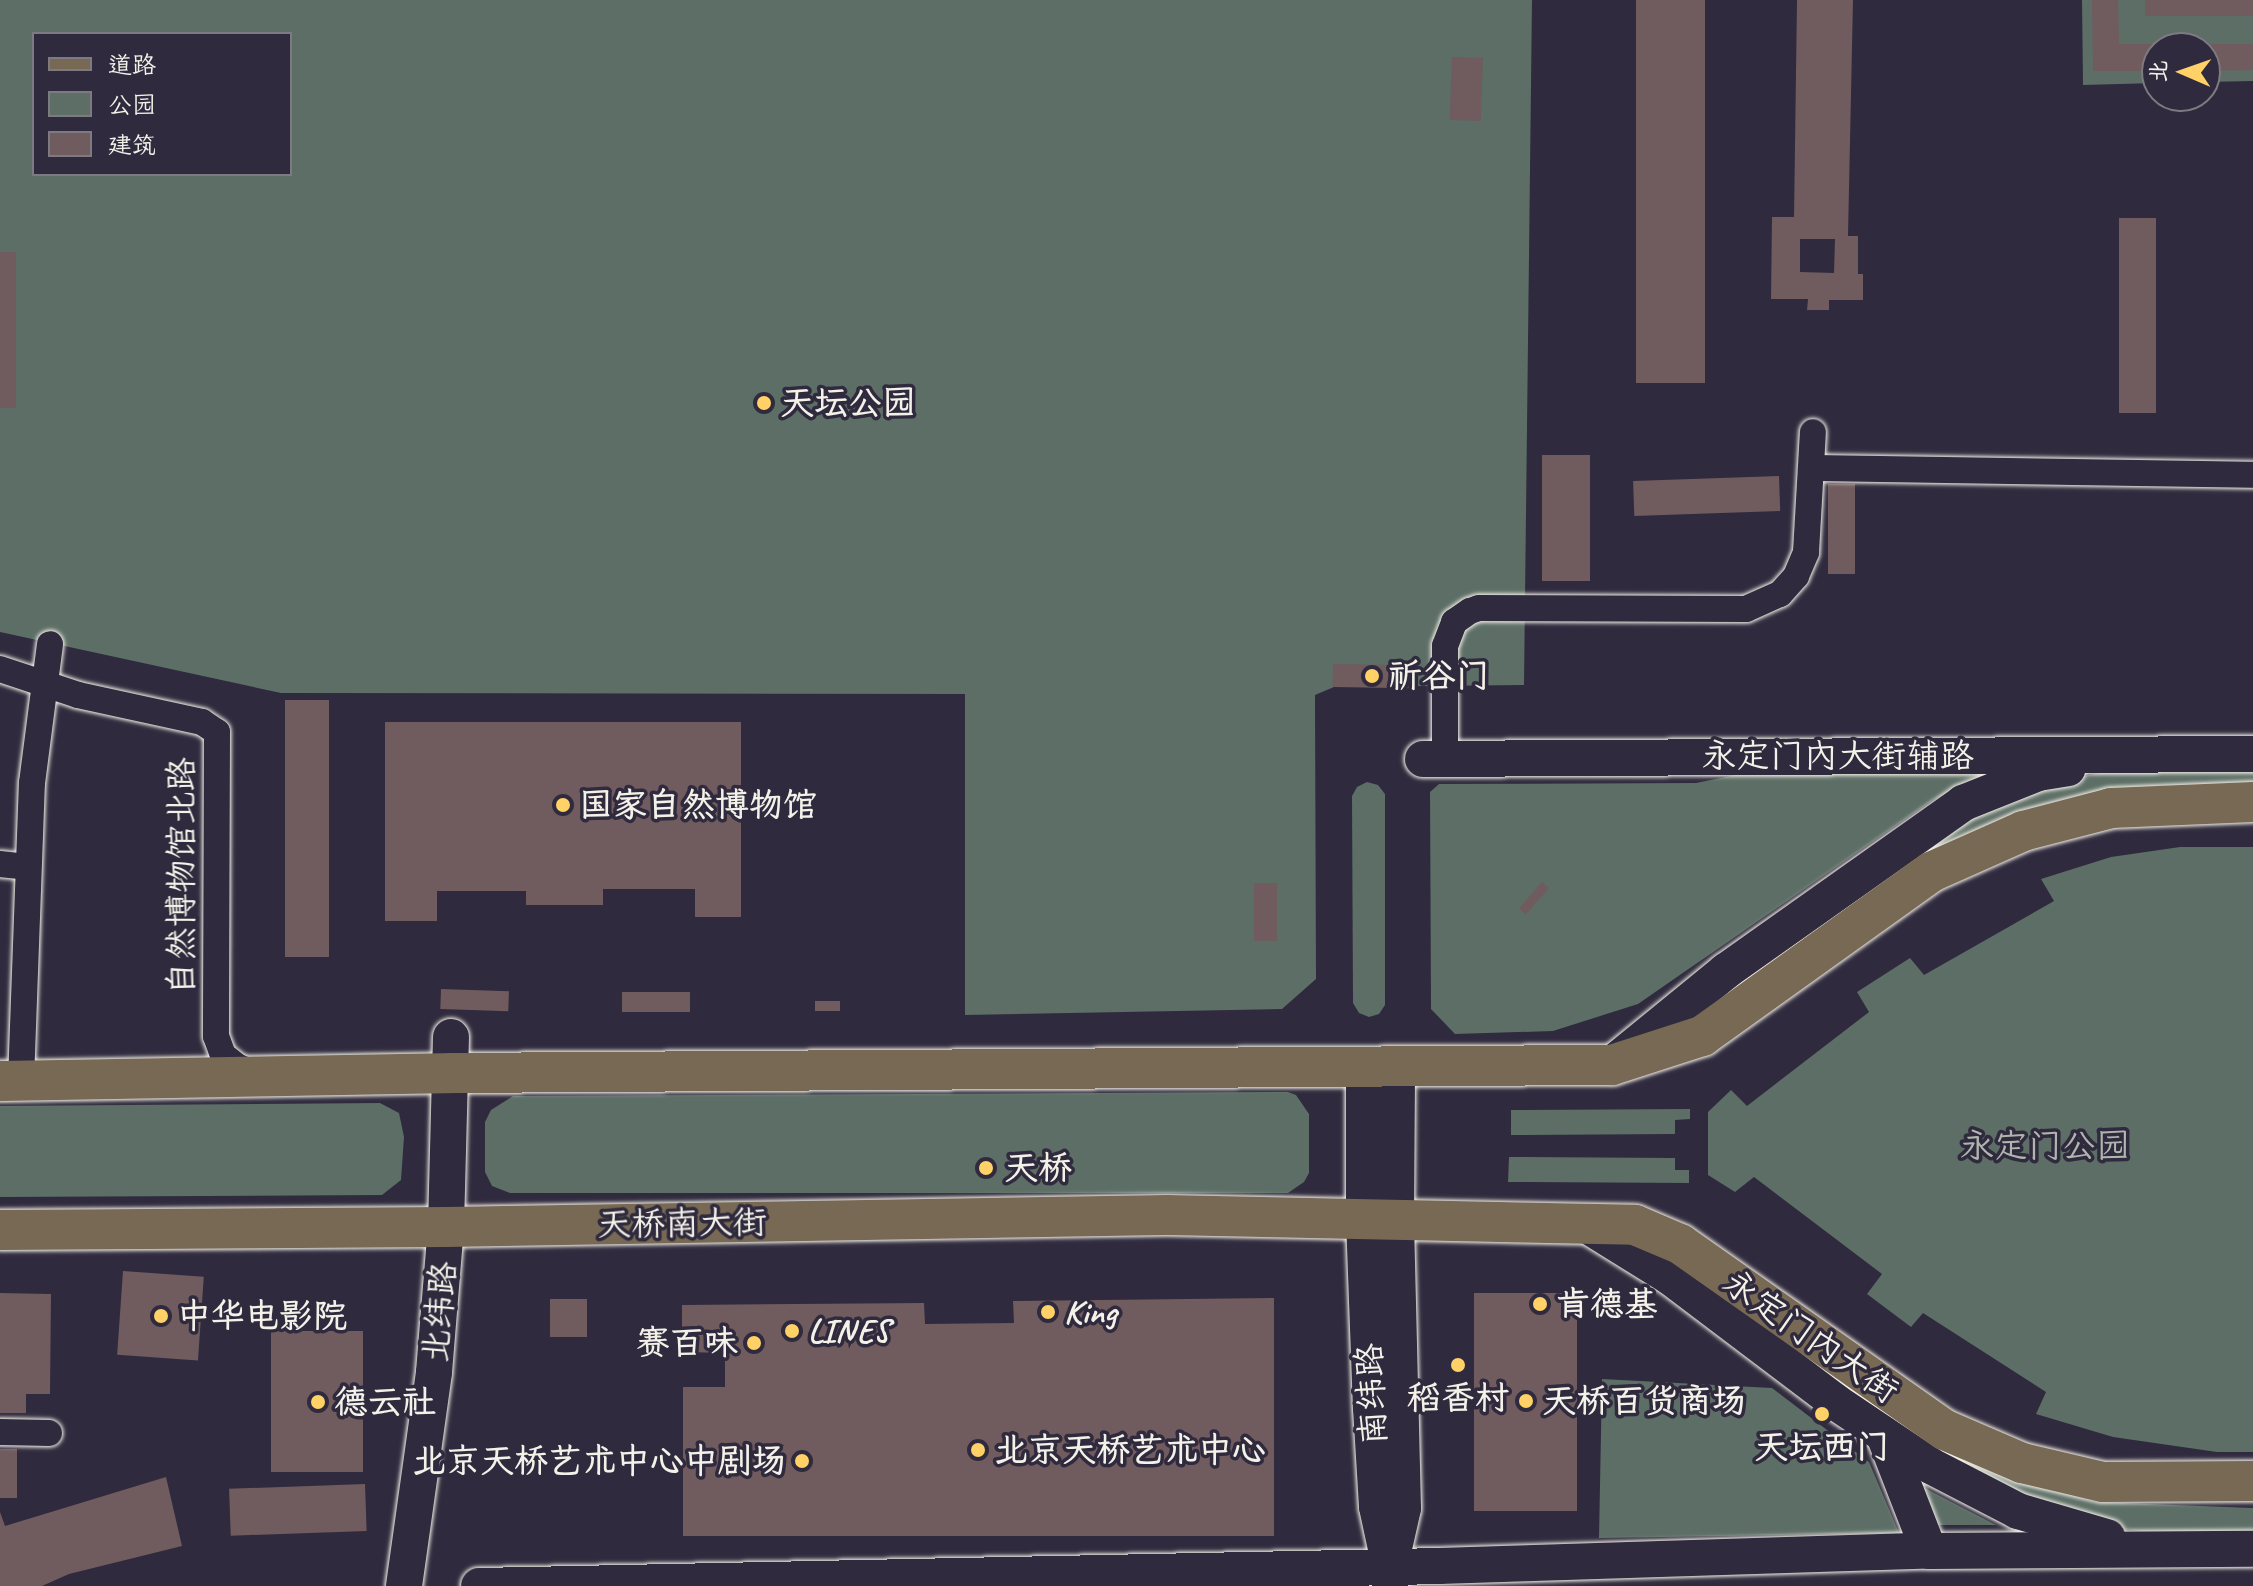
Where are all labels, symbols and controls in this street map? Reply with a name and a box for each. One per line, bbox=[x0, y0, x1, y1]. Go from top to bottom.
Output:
legend bbox=[32, 32, 292, 176]
north arrow bbox=[2141, 32, 2221, 112]
text: 道路 bbox=[108, 50, 156, 80]
text: 北 bbox=[2145, 60, 2173, 83]
text: 公园 bbox=[108, 90, 156, 120]
text: 建筑 bbox=[108, 130, 156, 160]
place label: 天坛公园 bbox=[780, 383, 916, 423]
marker: 天坛公园 bbox=[755, 394, 773, 412]
place label: 祈谷门 bbox=[1388, 656, 1490, 696]
marker: 祈谷门 bbox=[1363, 667, 1381, 685]
street label: 永定门内大街辅路 bbox=[1702, 736, 1974, 776]
street label: 自然博物馆北路 bbox=[161, 757, 201, 995]
place label: 国家自然博物馆 bbox=[579, 785, 817, 825]
marker: 国家自然博物馆 bbox=[554, 796, 572, 814]
park label: 永定门公园 bbox=[1960, 1126, 2130, 1166]
place label: 天桥 bbox=[1004, 1148, 1072, 1188]
marker: 天桥 bbox=[975, 1157, 997, 1179]
street label: 天桥南大街 bbox=[597, 1201, 767, 1245]
street label: 北纬路 bbox=[414, 1259, 464, 1365]
street label: 永定门内大街 bbox=[1716, 1261, 1906, 1411]
place label: 肯德基 bbox=[1556, 1284, 1658, 1324]
place label: King bbox=[1064, 1292, 1116, 1332]
marker: 肯德基 bbox=[1531, 1295, 1549, 1313]
place label: 中华电影院 bbox=[177, 1296, 347, 1336]
marker: King bbox=[1039, 1303, 1057, 1321]
marker: 中华电影院 bbox=[152, 1307, 170, 1325]
place label: LINES bbox=[808, 1311, 889, 1351]
marker: LINES bbox=[783, 1322, 801, 1340]
place label: 赛百味 bbox=[636, 1323, 738, 1363]
marker: 赛百味 bbox=[745, 1334, 763, 1352]
street label: 南纬路 bbox=[1348, 1342, 1394, 1446]
marker: 稻香村 bbox=[1449, 1356, 1467, 1374]
place label: 稻香村 bbox=[1407, 1378, 1509, 1418]
place label: 天桥百货商场 bbox=[1542, 1381, 1746, 1421]
place label: 德云社 bbox=[334, 1382, 436, 1422]
marker: 天桥百货商场 bbox=[1517, 1392, 1535, 1410]
marker: 德云社 bbox=[309, 1393, 327, 1411]
marker: 天坛西门 bbox=[1813, 1405, 1831, 1423]
place label: 天坛西门 bbox=[1754, 1427, 1890, 1467]
place label: 北京天桥艺术中心 bbox=[994, 1430, 1266, 1470]
place label: 北京天桥艺术中心中剧场 bbox=[412, 1441, 786, 1481]
marker: 北京天桥艺术中心 bbox=[969, 1441, 987, 1459]
marker: 北京天桥艺术中心中剧场 bbox=[793, 1452, 811, 1470]

